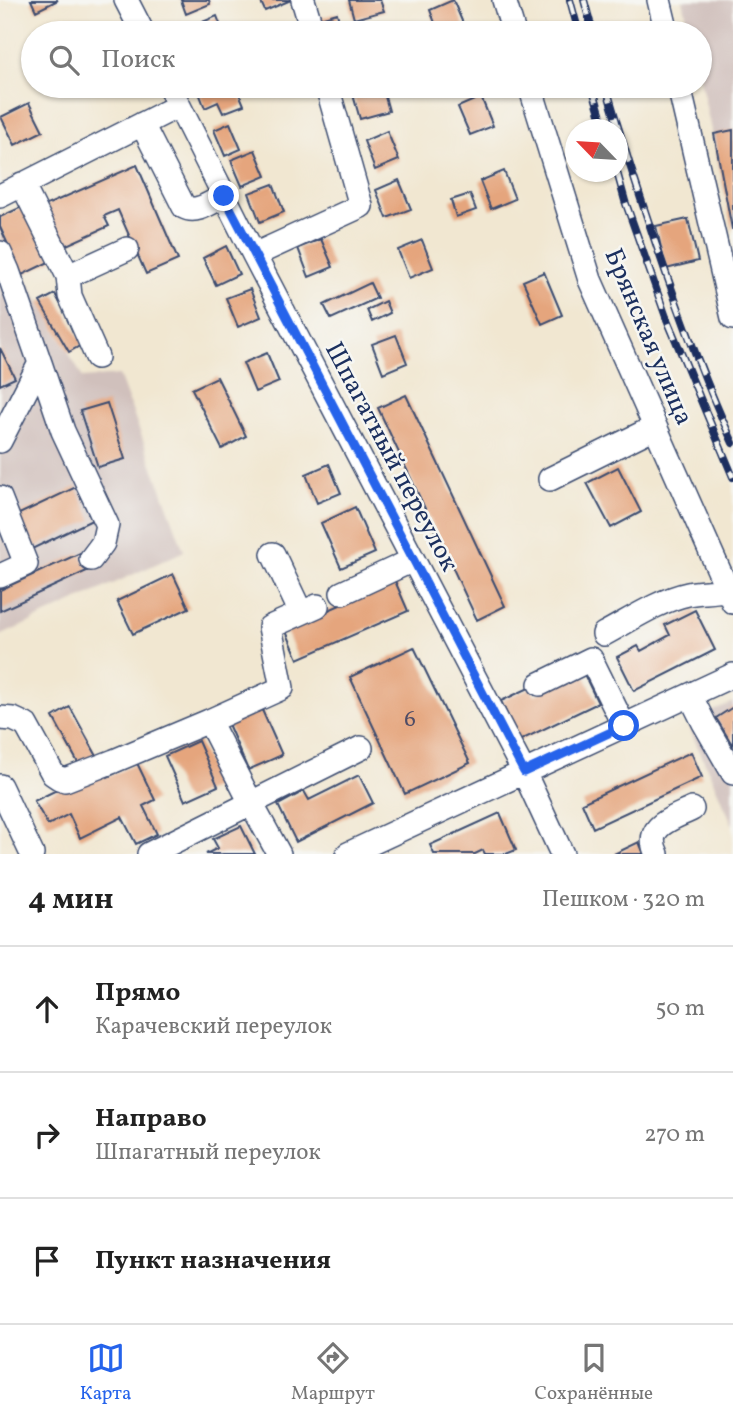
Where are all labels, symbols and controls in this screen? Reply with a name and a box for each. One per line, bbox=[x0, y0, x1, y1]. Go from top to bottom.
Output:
search box bbox=[21, 21, 712, 98]
icon: search bbox=[45, 41, 83, 79]
text: Поиск bbox=[101, 42, 175, 78]
north arrow bbox=[565, 119, 628, 182]
route end bbox=[208, 180, 239, 211]
street label: Брянская улица bbox=[595, 243, 701, 431]
street label: Шпагатный переулок bbox=[315, 336, 467, 578]
house number: 6 bbox=[404, 704, 416, 736]
route start bbox=[608, 710, 639, 741]
text: 4 мин bbox=[28, 879, 113, 921]
text: Пешком · 320 m bbox=[542, 884, 705, 916]
text: Прямо bbox=[95, 975, 180, 1011]
icon: ahead bbox=[28, 990, 66, 1028]
text: 50 m bbox=[656, 993, 705, 1025]
text: Карачевский переулок bbox=[95, 1011, 332, 1043]
text: Направо bbox=[95, 1101, 207, 1137]
icon: right bbox=[28, 1116, 66, 1154]
text: 270 m bbox=[644, 1119, 705, 1151]
text: Шпагатный переулок bbox=[95, 1137, 321, 1169]
icon: arrive bbox=[28, 1242, 66, 1280]
text: Пункт назначения bbox=[95, 1243, 331, 1279]
tab: Карта bbox=[80, 1339, 131, 1407]
tab: Маршрут bbox=[291, 1339, 375, 1407]
tab: Сохранённые bbox=[535, 1339, 653, 1407]

